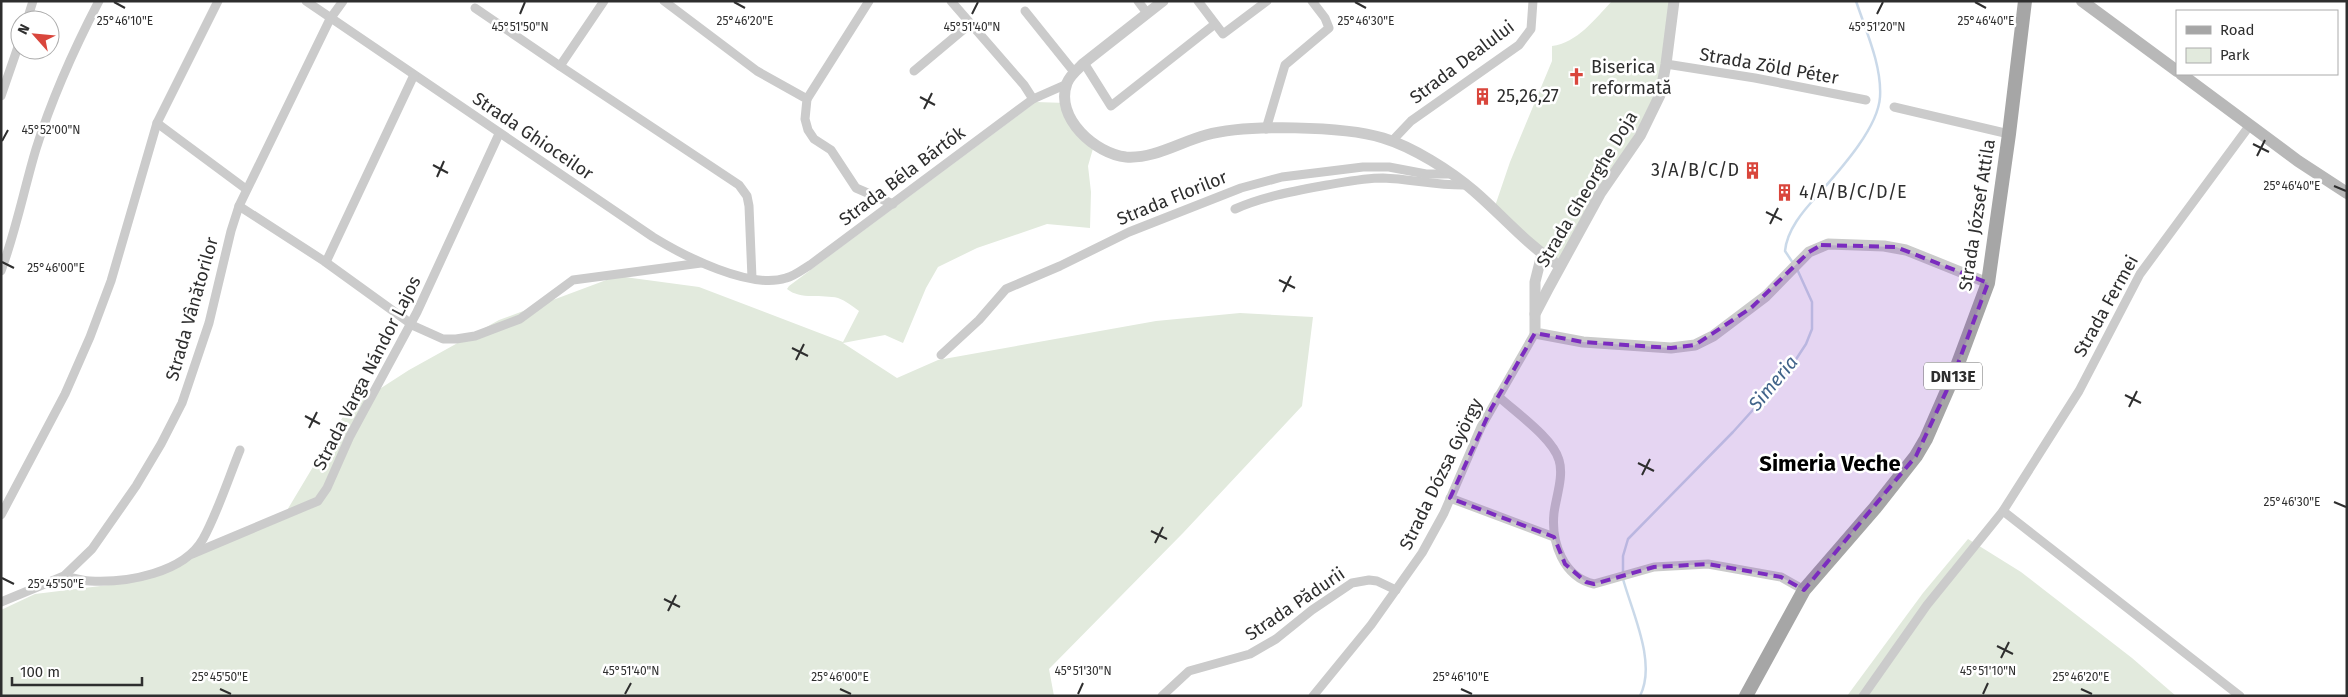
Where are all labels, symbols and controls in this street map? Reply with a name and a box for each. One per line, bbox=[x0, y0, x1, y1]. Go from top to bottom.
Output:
north arrow bbox=[10, 10, 60, 60]
legend bbox=[2176, 10, 2338, 75]
text: 25°46'10"E bbox=[97, 14, 153, 28]
text: 25°46'20"E bbox=[716, 14, 774, 28]
text: 25°46'30"E bbox=[1337, 14, 1395, 28]
text: 25°46'40"E bbox=[1958, 14, 2014, 28]
street label: Strada Dealului bbox=[1405, 16, 1519, 108]
text: 45°51'50"N bbox=[491, 20, 549, 34]
text: 45°51'40"N bbox=[943, 20, 1001, 34]
text: 45°51'20"N bbox=[1848, 20, 1906, 34]
text: N bbox=[14, 21, 34, 37]
text: Road bbox=[2220, 21, 2255, 39]
street label: Strada Zöld Péter bbox=[1698, 43, 1840, 89]
text: Park bbox=[2220, 46, 2250, 64]
place label: Biserica reformată bbox=[1591, 56, 1672, 99]
church icon: Biserica reformată bbox=[1567, 67, 1587, 87]
place label: 25,26,27 bbox=[1497, 85, 1559, 107]
building icon: 25,26,27 bbox=[1473, 86, 1493, 106]
street label: Strada Ghioceilor bbox=[468, 87, 598, 185]
street label: Strada Gheorghe Doja bbox=[1532, 107, 1642, 271]
street label: Strada Béla Bártók bbox=[835, 121, 970, 230]
text: 45°52'00"N bbox=[21, 123, 81, 137]
street label: Strada József Attila bbox=[1954, 137, 2000, 293]
place label: 3/A/B/C/D bbox=[1651, 159, 1739, 181]
building icon: 3/A/B/C/D bbox=[1743, 160, 1763, 180]
street label: Strada Florilor bbox=[1114, 166, 1230, 230]
text: 25°46'40"E bbox=[2264, 179, 2320, 193]
place label: 4/A/B/C/D/E bbox=[1799, 181, 1907, 203]
building icon: 4/A/B/C/D/E bbox=[1775, 182, 1795, 202]
street label: Strada Vânătorilor bbox=[161, 235, 223, 383]
street label: Strada Fermei bbox=[2069, 251, 2143, 361]
text: 25°46'00"E bbox=[27, 261, 85, 275]
street label: Strada Varga Nándor Lajos bbox=[308, 272, 426, 474]
water label: Simeria bbox=[1743, 351, 1803, 416]
road number: DN13E bbox=[1924, 362, 1982, 390]
street label: Strada Dózsa György bbox=[1395, 395, 1487, 553]
district label: Simeria Veche bbox=[1759, 450, 1901, 477]
text: 25°46'30"E bbox=[2263, 495, 2321, 509]
street label: Strada Pădurii bbox=[1241, 563, 1349, 645]
text: 25°45'50"E bbox=[28, 577, 84, 591]
scale bar bbox=[12, 654, 142, 686]
text: 100 m bbox=[20, 663, 60, 681]
text: 45°51'40"N bbox=[602, 664, 660, 678]
text: 45°51'30"N bbox=[1054, 664, 1112, 678]
text: 45°51'10"N bbox=[1960, 664, 2016, 678]
text: 25°45'50"E bbox=[192, 670, 248, 684]
text: 25°46'00"E bbox=[811, 670, 869, 684]
text: 25°46'10"E bbox=[1433, 670, 1489, 684]
text: 25°46'20"E bbox=[2052, 670, 2110, 684]

